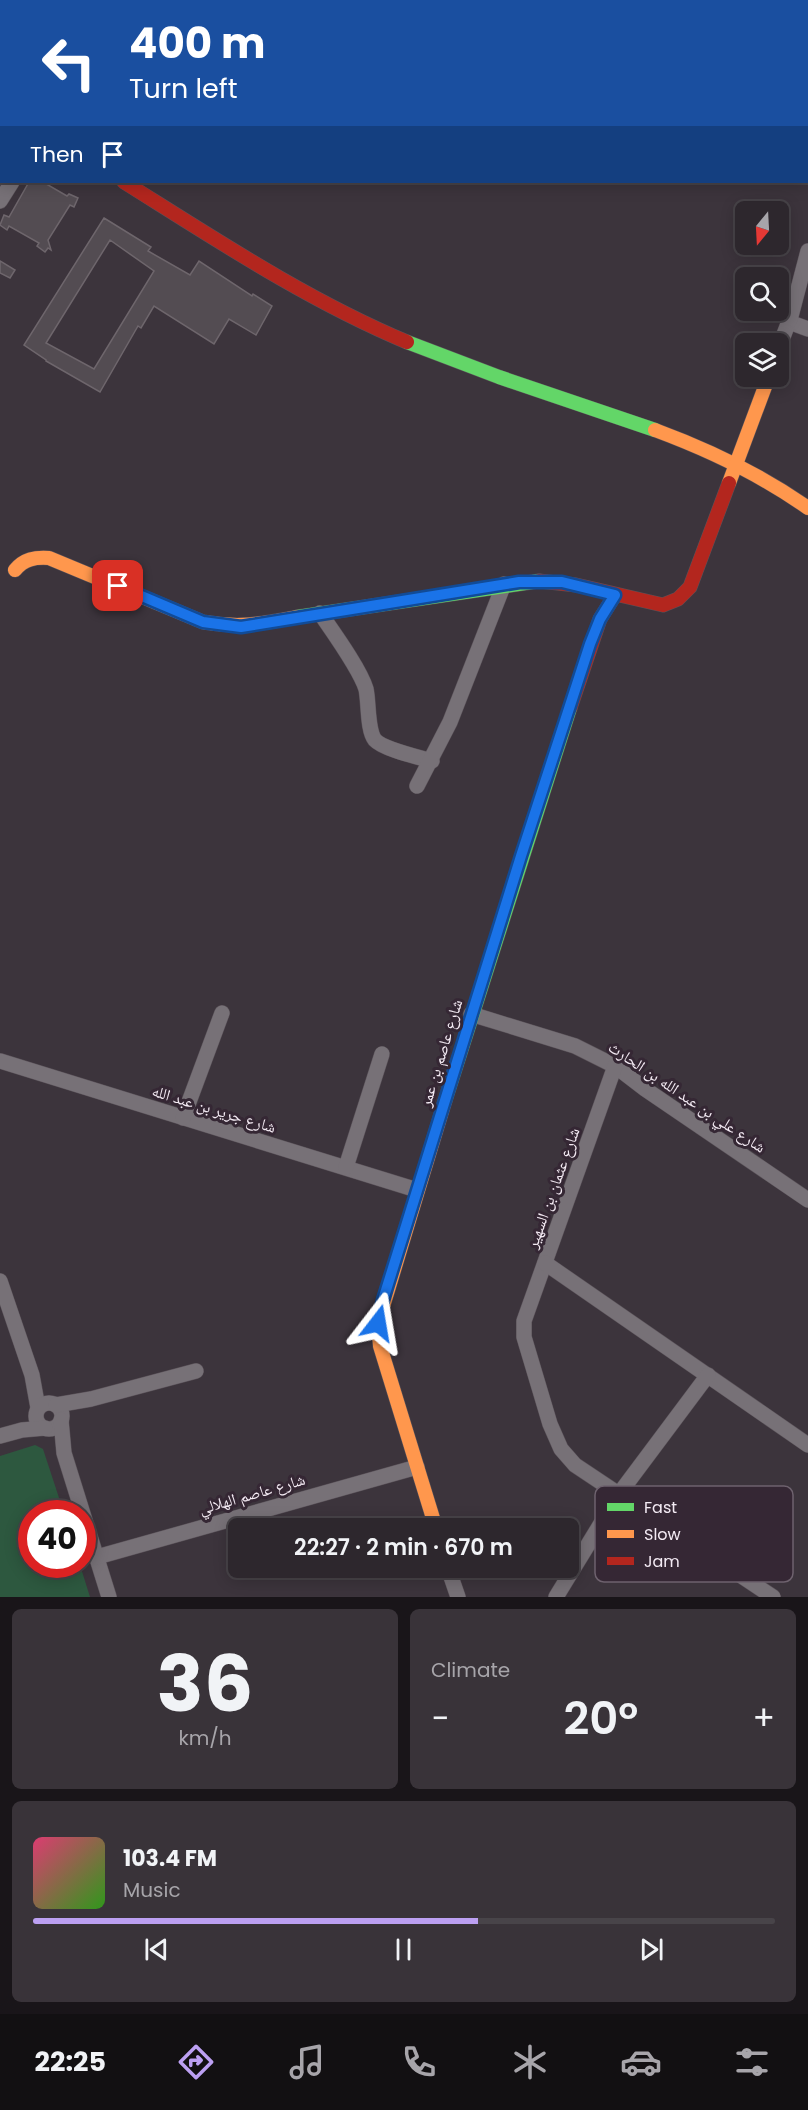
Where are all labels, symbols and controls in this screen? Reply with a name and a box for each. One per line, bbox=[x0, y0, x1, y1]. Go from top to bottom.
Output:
text: 400 m bbox=[129, 14, 266, 73]
icon: left bbox=[30, 24, 108, 102]
text: Turn left bbox=[129, 70, 238, 107]
icon: arrive bbox=[96, 138, 129, 171]
text: Then bbox=[30, 139, 84, 170]
north arrow bbox=[735, 201, 789, 255]
map controls bbox=[735, 201, 789, 387]
button: search bbox=[735, 267, 789, 321]
button: layers bbox=[735, 333, 789, 387]
pin bbox=[92, 560, 143, 611]
icon: arrive bbox=[101, 569, 134, 602]
street label: شارع عاصم بن عمر bbox=[413, 996, 468, 1111]
street label: شارع علي بن عبد الله بن الحارث bbox=[603, 1036, 770, 1159]
street label: شارع جرير بن عبد الله bbox=[149, 1079, 279, 1139]
street label: شارع عثمان بن السهير bbox=[520, 1124, 586, 1253]
position arrow bbox=[346, 1291, 410, 1355]
street label: شارع عاصم الهلالي bbox=[196, 1468, 308, 1521]
legend bbox=[595, 1486, 793, 1582]
text: Fast bbox=[644, 1496, 677, 1519]
speed limit sign: 40 bbox=[18, 1500, 96, 1578]
text: Slow bbox=[644, 1523, 681, 1546]
text: 22:27 · 2 min · 670 m bbox=[294, 1532, 513, 1563]
text: Jam bbox=[644, 1550, 680, 1573]
text: 36 bbox=[157, 1629, 253, 1738]
text: Climate bbox=[431, 1656, 510, 1684]
text: 20° bbox=[563, 1687, 638, 1750]
text: − bbox=[431, 1695, 449, 1742]
text: + bbox=[752, 1695, 775, 1742]
text: km/h bbox=[178, 1724, 232, 1752]
text: 103.4 FM bbox=[123, 1843, 217, 1874]
text: Music bbox=[123, 1876, 181, 1904]
icon: previous bbox=[140, 1933, 173, 1966]
icon: pause bbox=[387, 1933, 420, 1966]
icon: next bbox=[635, 1933, 668, 1966]
icon: directions bbox=[175, 2041, 217, 2083]
icon: music bbox=[286, 2041, 328, 2083]
icon: phone bbox=[398, 2041, 440, 2083]
icon: climate bbox=[509, 2041, 551, 2083]
icon: car bbox=[620, 2041, 662, 2083]
icon: filters bbox=[731, 2041, 773, 2083]
text: 22:25 bbox=[35, 2043, 106, 2080]

